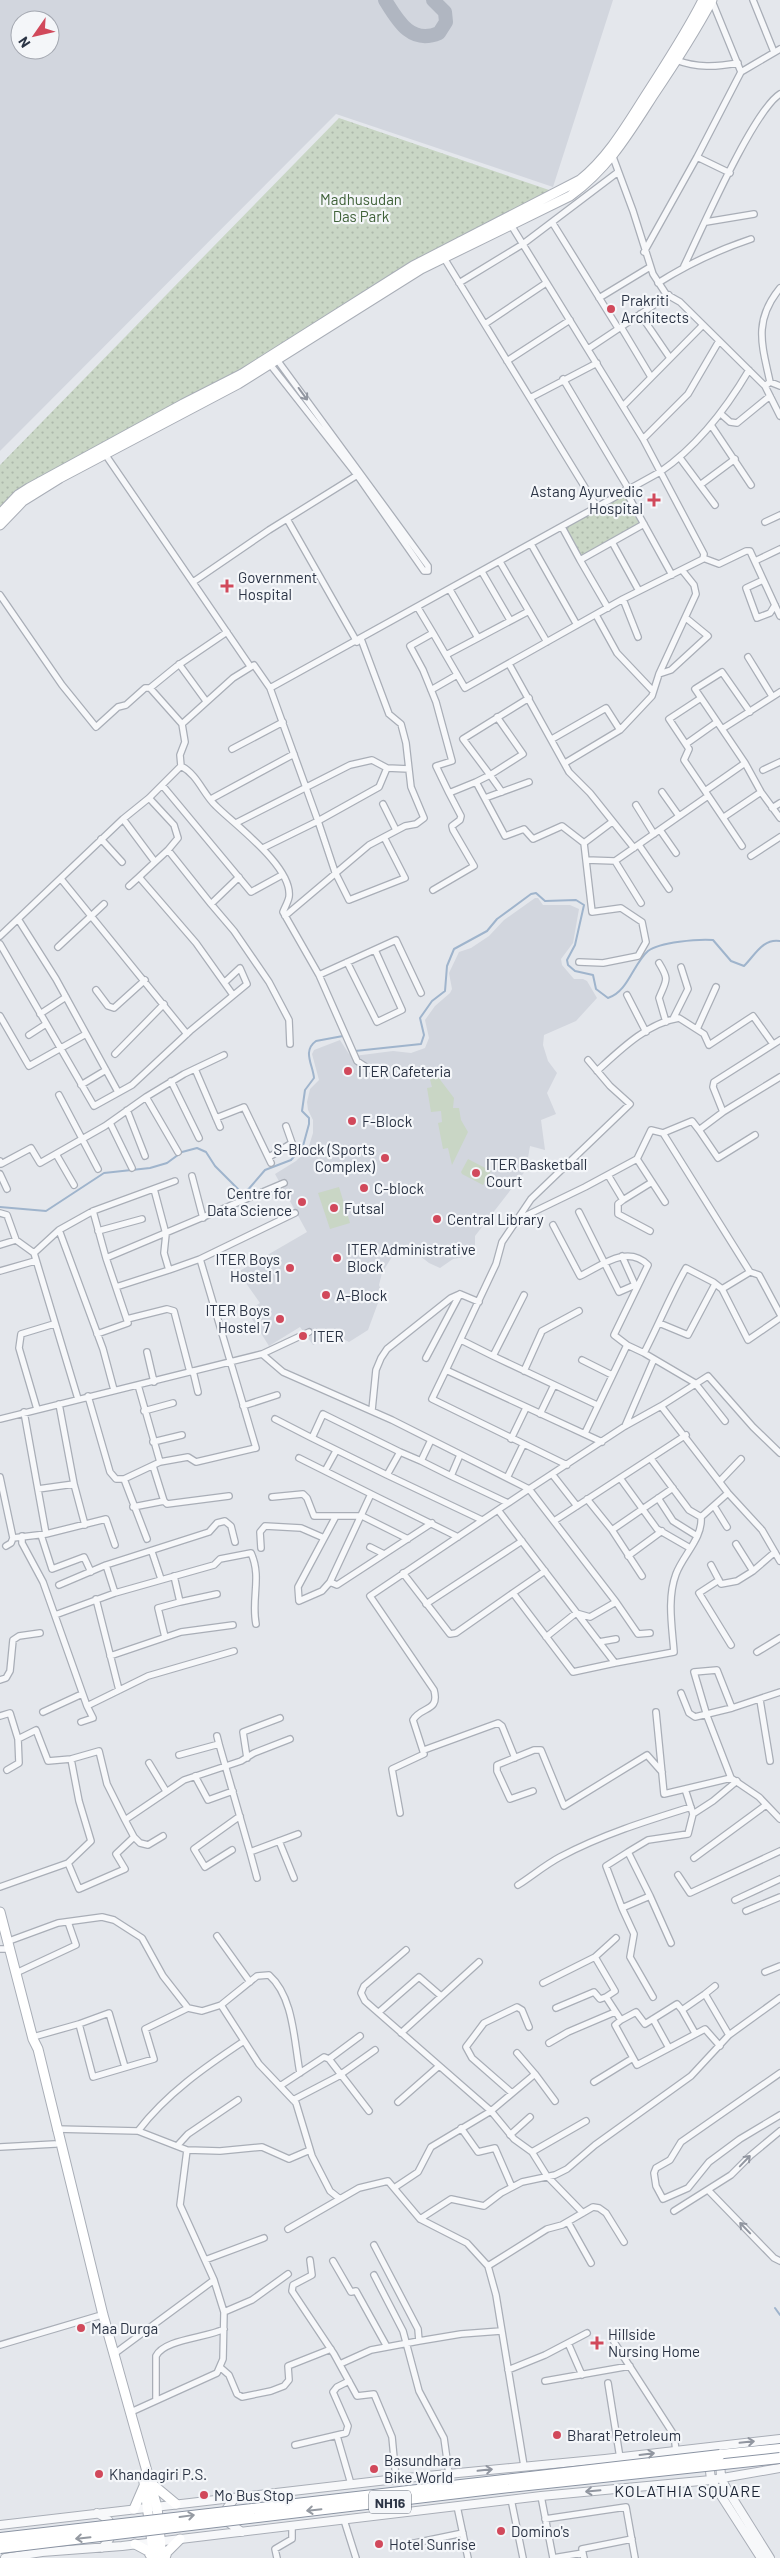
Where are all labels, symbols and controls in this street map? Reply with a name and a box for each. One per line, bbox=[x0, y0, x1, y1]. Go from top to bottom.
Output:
north arrow bbox=[10, 10, 60, 60]
text: N bbox=[14, 34, 33, 51]
park label: Madhusudan Das Park bbox=[320, 190, 402, 225]
place label: Prakriti Architects bbox=[621, 291, 689, 326]
marker: Prakriti Architects bbox=[605, 303, 617, 315]
one-way arrow bbox=[297, 387, 308, 400]
place label: Astang Ayurvedic Hospital bbox=[530, 482, 643, 517]
marker: Astang Ayurvedic Hospital bbox=[647, 493, 661, 507]
place label: Government Hospital bbox=[238, 568, 317, 603]
marker: Government Hospital bbox=[220, 579, 234, 593]
place label: ITER Cafeteria bbox=[358, 1062, 451, 1080]
marker: ITER Cafeteria bbox=[342, 1065, 354, 1077]
place label: F-Block bbox=[362, 1112, 413, 1130]
marker: F-Block bbox=[346, 1115, 358, 1127]
place label: S-Block (Sports Complex) bbox=[274, 1140, 375, 1175]
marker: S-Block (Sports Complex) bbox=[379, 1152, 391, 1164]
place label: ITER Basketball Court bbox=[486, 1155, 587, 1190]
marker: ITER Basketball Court bbox=[470, 1167, 482, 1179]
place label: C-block bbox=[374, 1179, 425, 1197]
marker: C-block bbox=[358, 1182, 370, 1194]
place label: Centre for Data Science bbox=[207, 1184, 293, 1219]
marker: Centre for Data Science bbox=[296, 1196, 308, 1208]
place label: Futsal bbox=[344, 1199, 384, 1217]
marker: Futsal bbox=[328, 1202, 340, 1214]
place label: Central Library bbox=[447, 1210, 544, 1228]
marker: Central Library bbox=[431, 1213, 443, 1225]
place label: ITER Administrative Block bbox=[347, 1240, 476, 1275]
place label: ITER Boys Hostel 1 bbox=[215, 1250, 280, 1285]
marker: ITER Administrative Block bbox=[331, 1252, 343, 1264]
marker: ITER Boys Hostel 1 bbox=[284, 1262, 296, 1274]
place label: A-Block bbox=[336, 1286, 388, 1304]
marker: A-Block bbox=[320, 1289, 332, 1301]
place label: ITER Boys Hostel 7 bbox=[205, 1301, 270, 1336]
marker: ITER Boys Hostel 7 bbox=[274, 1313, 286, 1325]
place label: ITER bbox=[313, 1327, 344, 1345]
marker: ITER bbox=[297, 1330, 309, 1342]
one-way arrow bbox=[739, 2155, 751, 2168]
one-way arrow bbox=[739, 2222, 751, 2234]
place label: Maa Durga bbox=[91, 2319, 158, 2337]
marker: Maa Durga bbox=[75, 2322, 87, 2334]
place label: Hillside Nursing Home bbox=[608, 2325, 700, 2360]
marker: Hillside Nursing Home bbox=[590, 2336, 604, 2350]
place label: Bharat Petroleum bbox=[567, 2426, 681, 2444]
marker: Bharat Petroleum bbox=[551, 2429, 563, 2441]
one-way arrow bbox=[739, 2437, 755, 2447]
one-way arrow bbox=[639, 2449, 655, 2459]
place label: Basundhara Bike World bbox=[384, 2451, 461, 2486]
marker: Basundhara Bike World bbox=[368, 2463, 380, 2475]
place label: Khandagiri P.S. bbox=[109, 2465, 207, 2483]
one-way arrow bbox=[477, 2465, 493, 2475]
marker: Khandagiri P.S. bbox=[93, 2468, 105, 2480]
district label: KOLATHIA SQUARE bbox=[614, 2481, 762, 2500]
place label: Mo Bus Stop bbox=[214, 2486, 294, 2504]
one-way arrow bbox=[586, 2486, 602, 2496]
marker: Mo Bus Stop bbox=[198, 2489, 210, 2501]
road number: NH16 bbox=[369, 2490, 411, 2514]
one-way arrow bbox=[306, 2505, 322, 2515]
one-way arrow bbox=[179, 2511, 195, 2521]
place label: Domino's bbox=[511, 2522, 569, 2540]
marker: Domino's bbox=[495, 2525, 507, 2537]
one-way arrow bbox=[76, 2533, 92, 2543]
place label: Hotel Sunrise bbox=[389, 2535, 476, 2553]
marker: Hotel Sunrise bbox=[373, 2538, 385, 2550]

